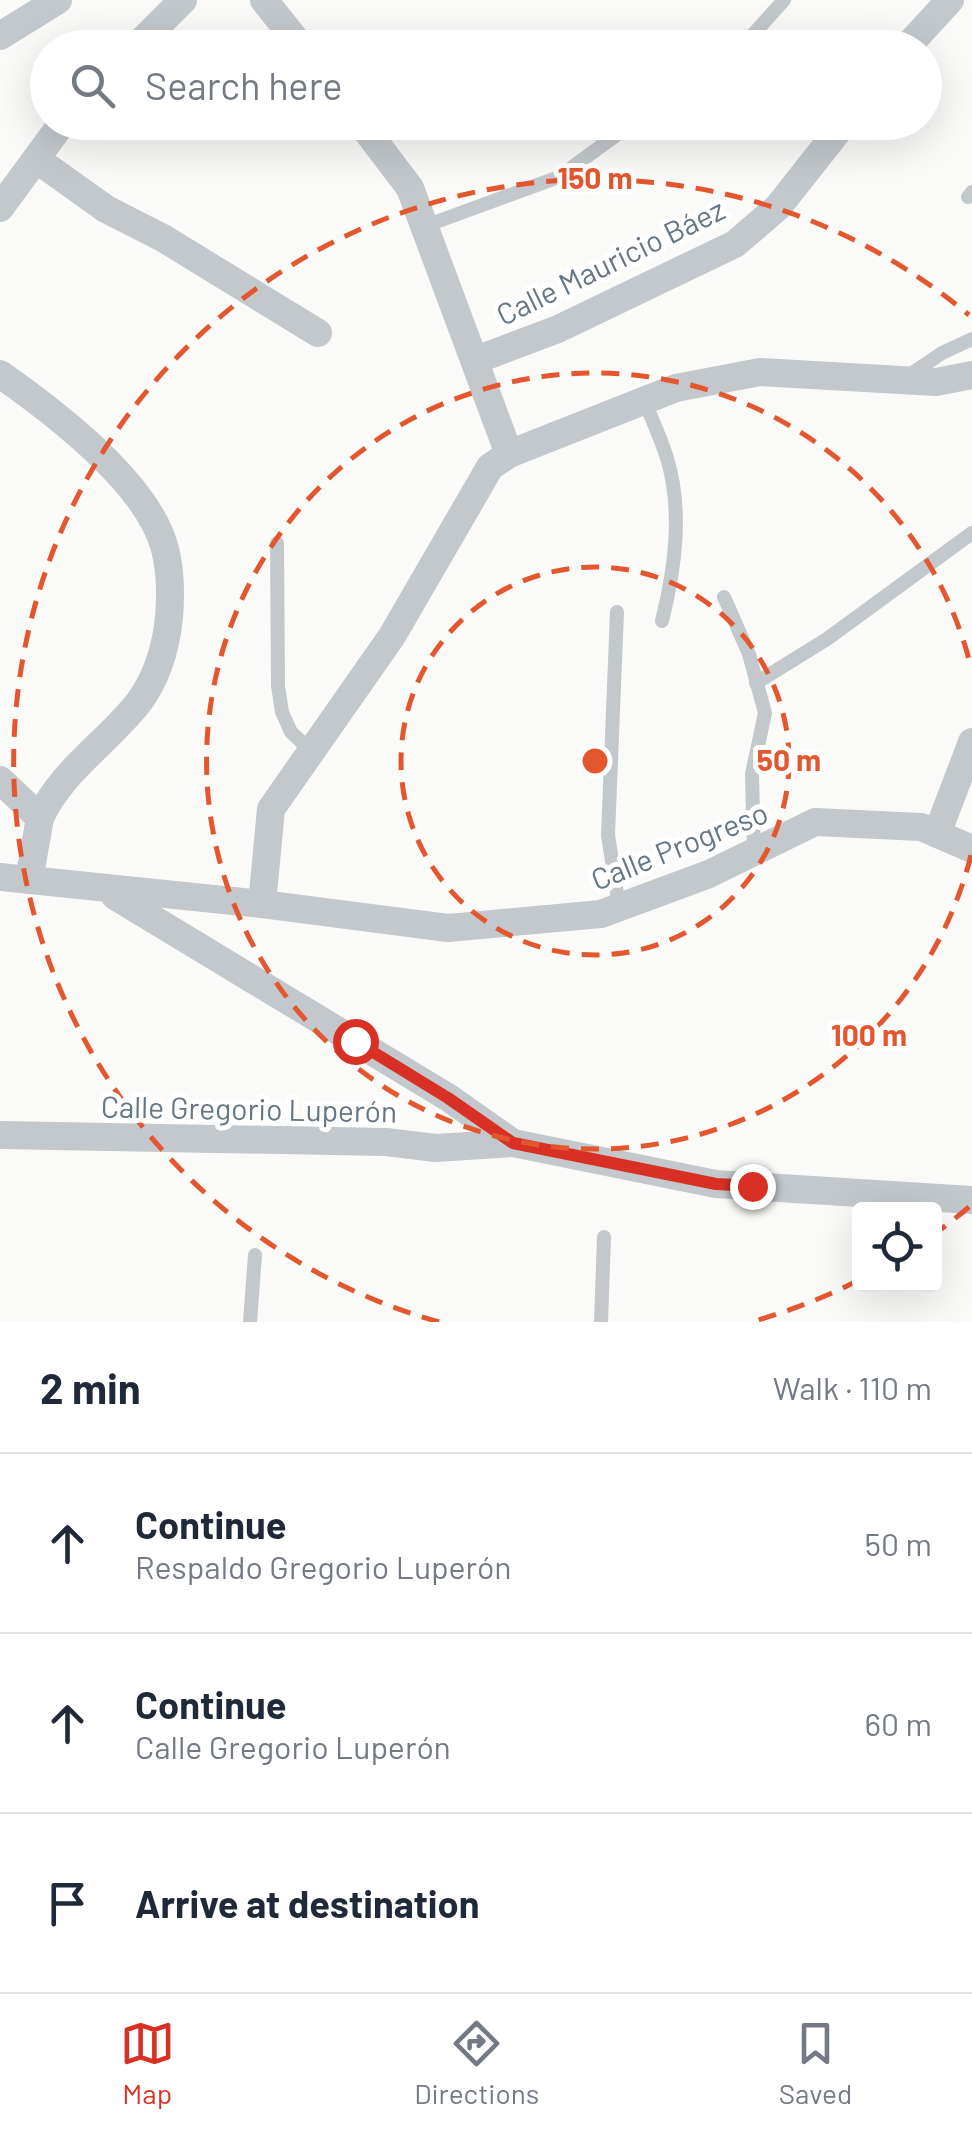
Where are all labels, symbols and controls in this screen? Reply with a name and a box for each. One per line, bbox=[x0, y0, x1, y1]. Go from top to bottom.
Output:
search box bbox=[30, 30, 942, 140]
icon: search bbox=[65, 58, 120, 113]
text: Search here bbox=[145, 62, 343, 108]
text: 150 m bbox=[558, 159, 632, 195]
street label: Calle Mauricio Báez bbox=[490, 190, 730, 332]
text: 50 m bbox=[757, 741, 821, 777]
centre of rings bbox=[577, 743, 613, 779]
street label: Calle Progreso bbox=[585, 793, 773, 897]
text: 100 m bbox=[831, 1016, 907, 1052]
route start bbox=[333, 1019, 379, 1065]
street label: Calle Gregorio Luperón bbox=[101, 1087, 397, 1129]
route end bbox=[730, 1164, 776, 1210]
map controls bbox=[852, 1202, 942, 1292]
button: locate bbox=[852, 1202, 942, 1292]
text: 2 min bbox=[40, 1362, 141, 1412]
text: Walk · 110 m bbox=[773, 1368, 932, 1406]
text: Continue bbox=[135, 1501, 286, 1547]
icon: ahead bbox=[40, 1516, 95, 1571]
text: 50 m bbox=[865, 1524, 932, 1562]
text: Respaldo Gregorio Luperón bbox=[135, 1547, 511, 1585]
text: Continue bbox=[135, 1681, 286, 1727]
icon: ahead bbox=[40, 1696, 95, 1751]
text: 60 m bbox=[865, 1704, 932, 1742]
text: Calle Gregorio Luperón bbox=[135, 1727, 451, 1765]
icon: arrive bbox=[40, 1876, 95, 1931]
text: Arrive at destination bbox=[135, 1880, 480, 1926]
tab: Map bbox=[120, 2016, 175, 2110]
tab: Directions bbox=[414, 2016, 539, 2110]
tab: Saved bbox=[779, 2016, 852, 2110]

